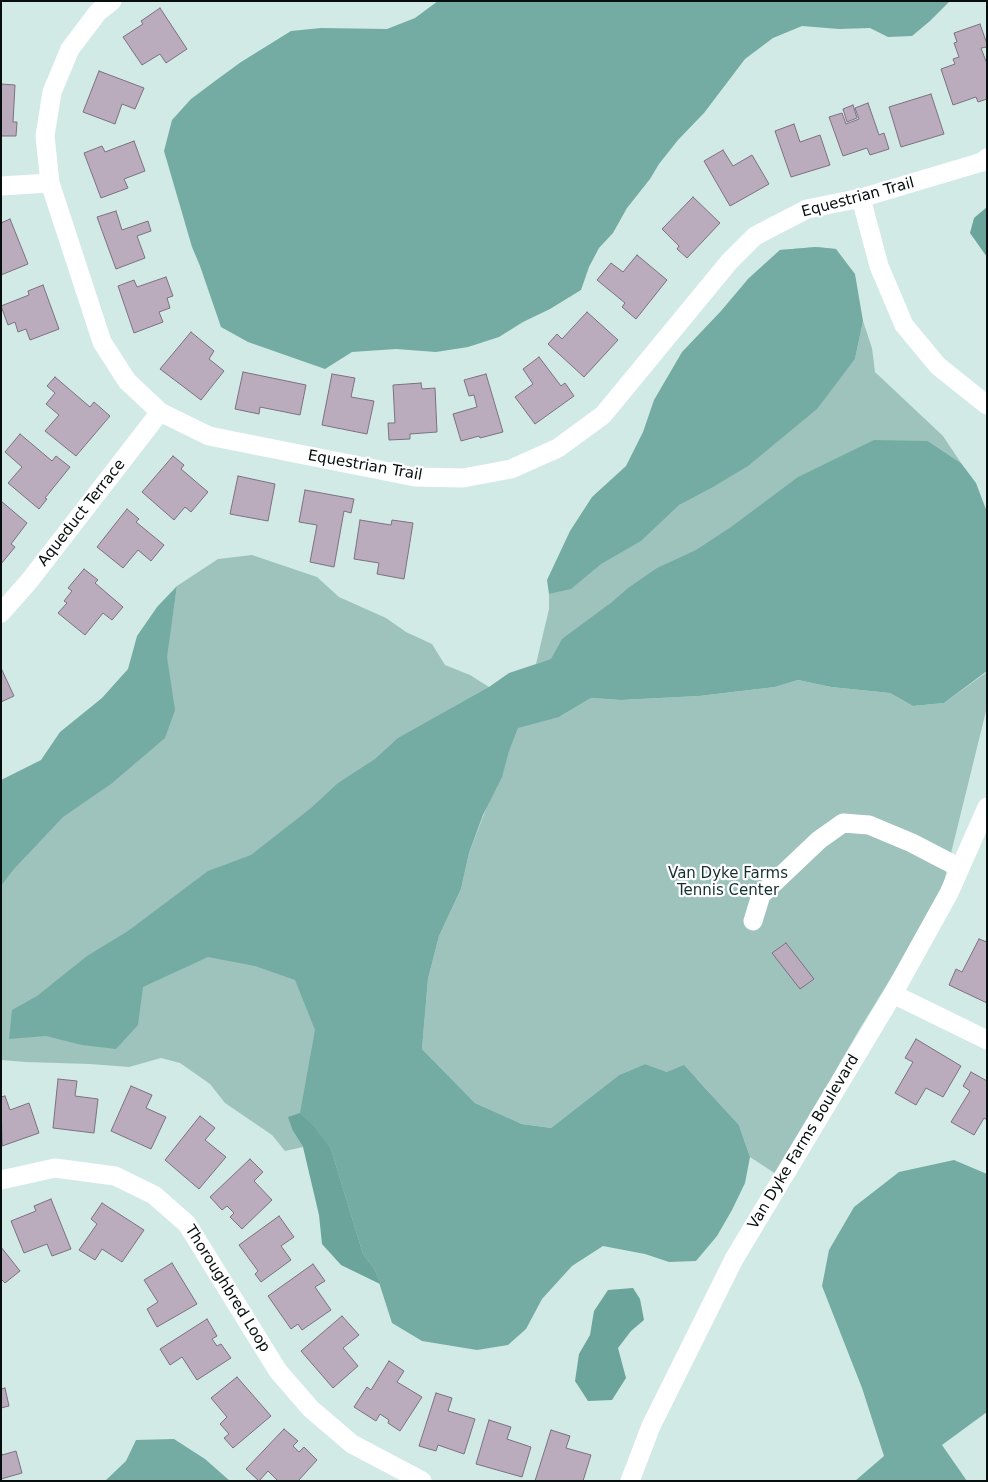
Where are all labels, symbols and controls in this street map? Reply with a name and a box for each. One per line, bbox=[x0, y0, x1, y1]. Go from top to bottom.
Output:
street label: Equestrian Trail bbox=[800, 174, 916, 222]
street label: Equestrian Trail bbox=[306, 447, 424, 485]
street label: Aqueduct Terrace bbox=[35, 456, 129, 570]
park label: Van Dyke Farms Tennis Center bbox=[668, 865, 788, 900]
street label: Van Dyke Farms Boulevard bbox=[745, 1051, 863, 1233]
street label: Thoroughbred Loop bbox=[181, 1222, 273, 1356]

